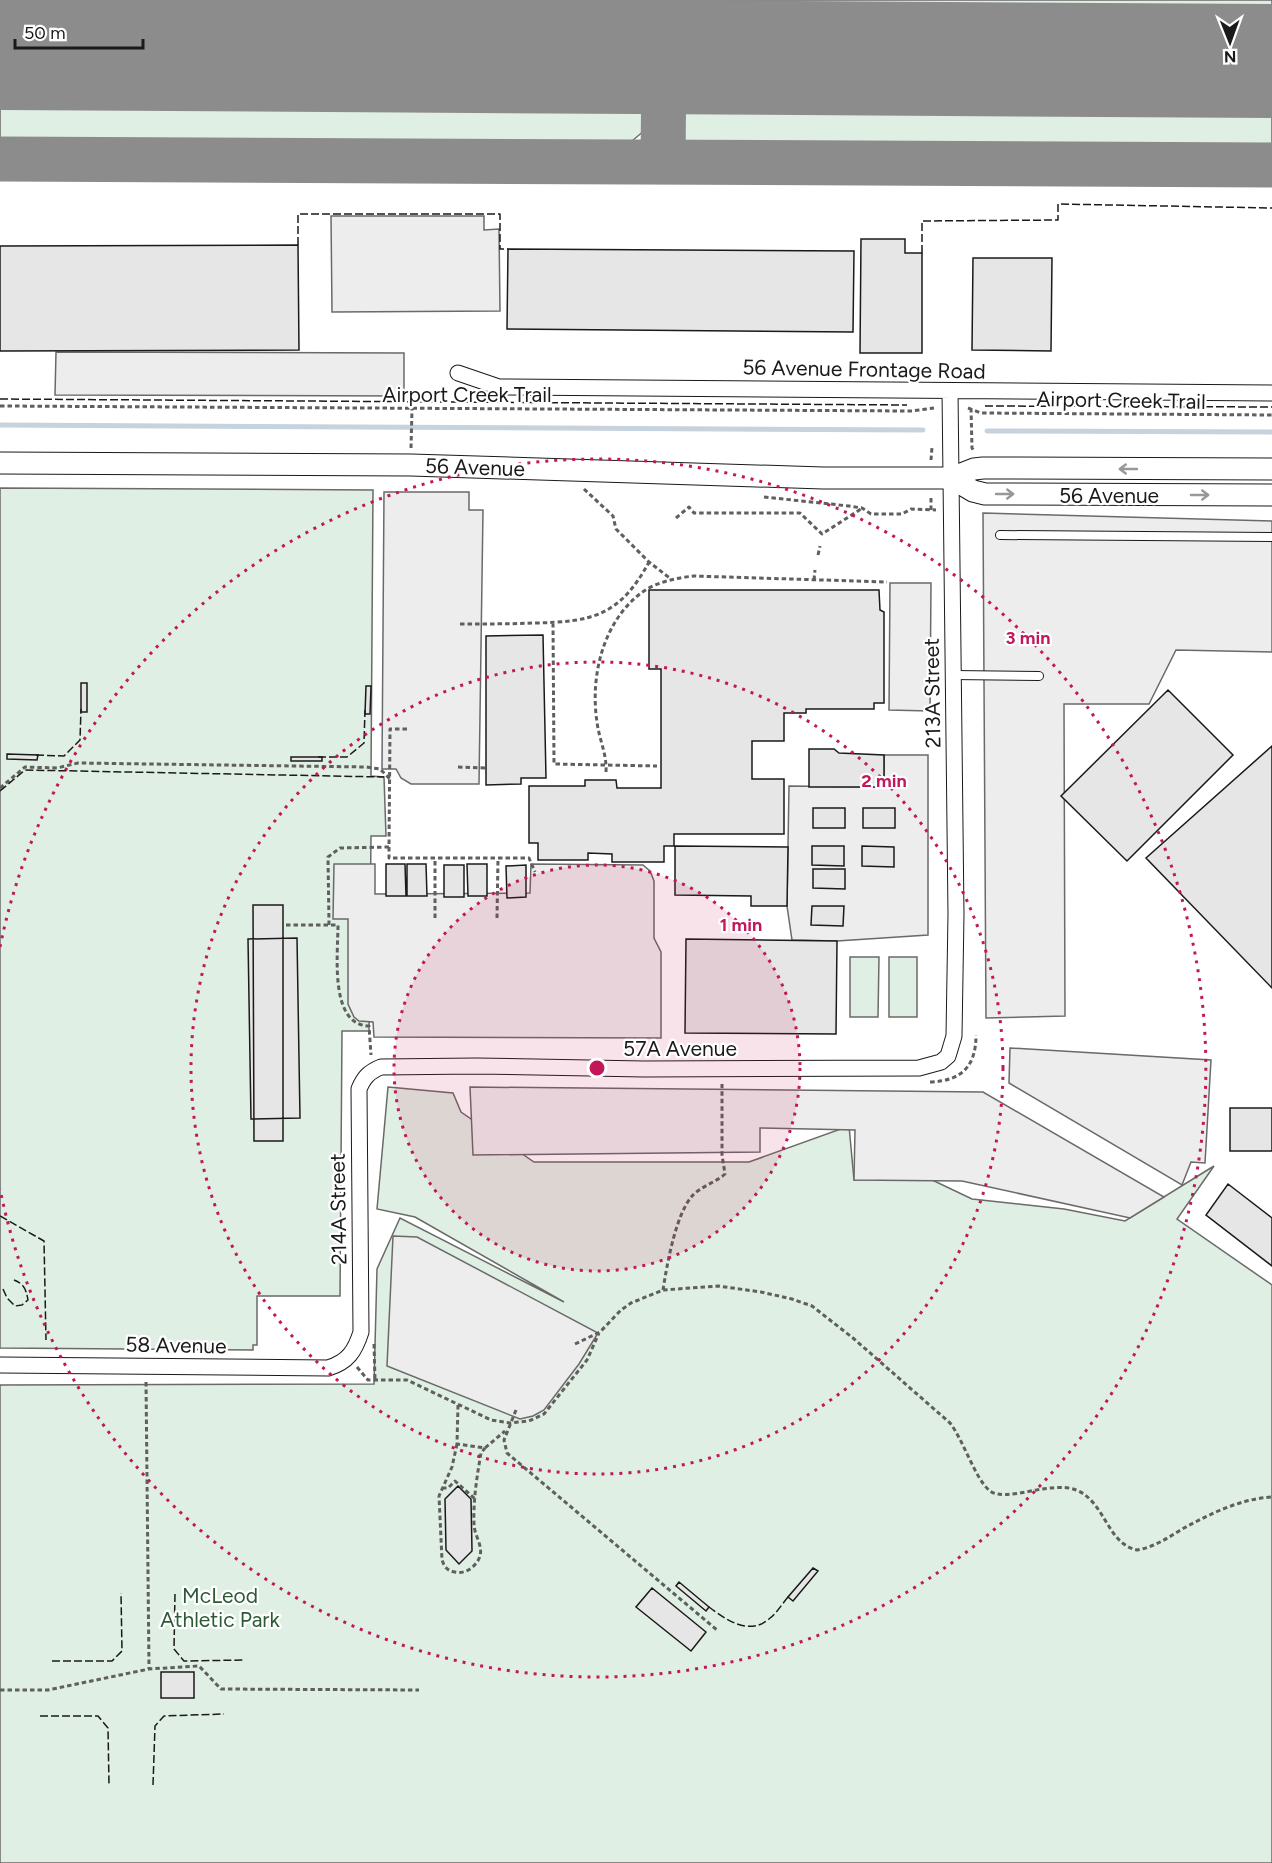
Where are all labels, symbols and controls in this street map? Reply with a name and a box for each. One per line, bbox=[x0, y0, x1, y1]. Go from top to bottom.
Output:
scale bar bbox=[15, 12, 142, 50]
north arrow bbox=[1200, 12, 1260, 72]
text: 50 m bbox=[24, 22, 66, 44]
text: N bbox=[1224, 47, 1237, 66]
street label: 56 Avenue Frontage Road bbox=[742, 354, 986, 384]
street label: Airport Creek Trail bbox=[382, 382, 552, 407]
street label: Airport Creek Trail bbox=[1036, 386, 1206, 414]
street label: 56 Avenue bbox=[425, 453, 525, 481]
one-way arrow bbox=[1119, 463, 1139, 475]
street label: 56 Avenue bbox=[1059, 483, 1159, 508]
one-way arrow bbox=[995, 488, 1015, 500]
one-way arrow bbox=[1190, 489, 1210, 501]
text: 3 min bbox=[1006, 627, 1050, 649]
street label: 213A Street bbox=[919, 638, 945, 748]
text: 2 min bbox=[861, 770, 907, 792]
text: 1 min bbox=[720, 914, 762, 936]
street label: 57A Avenue bbox=[623, 1036, 737, 1061]
centre of rings bbox=[587, 1058, 607, 1078]
street label: 214A Street bbox=[325, 1153, 351, 1265]
street label: 58 Avenue bbox=[125, 1332, 227, 1358]
park label: McLeod Athletic Park bbox=[160, 1583, 280, 1632]

